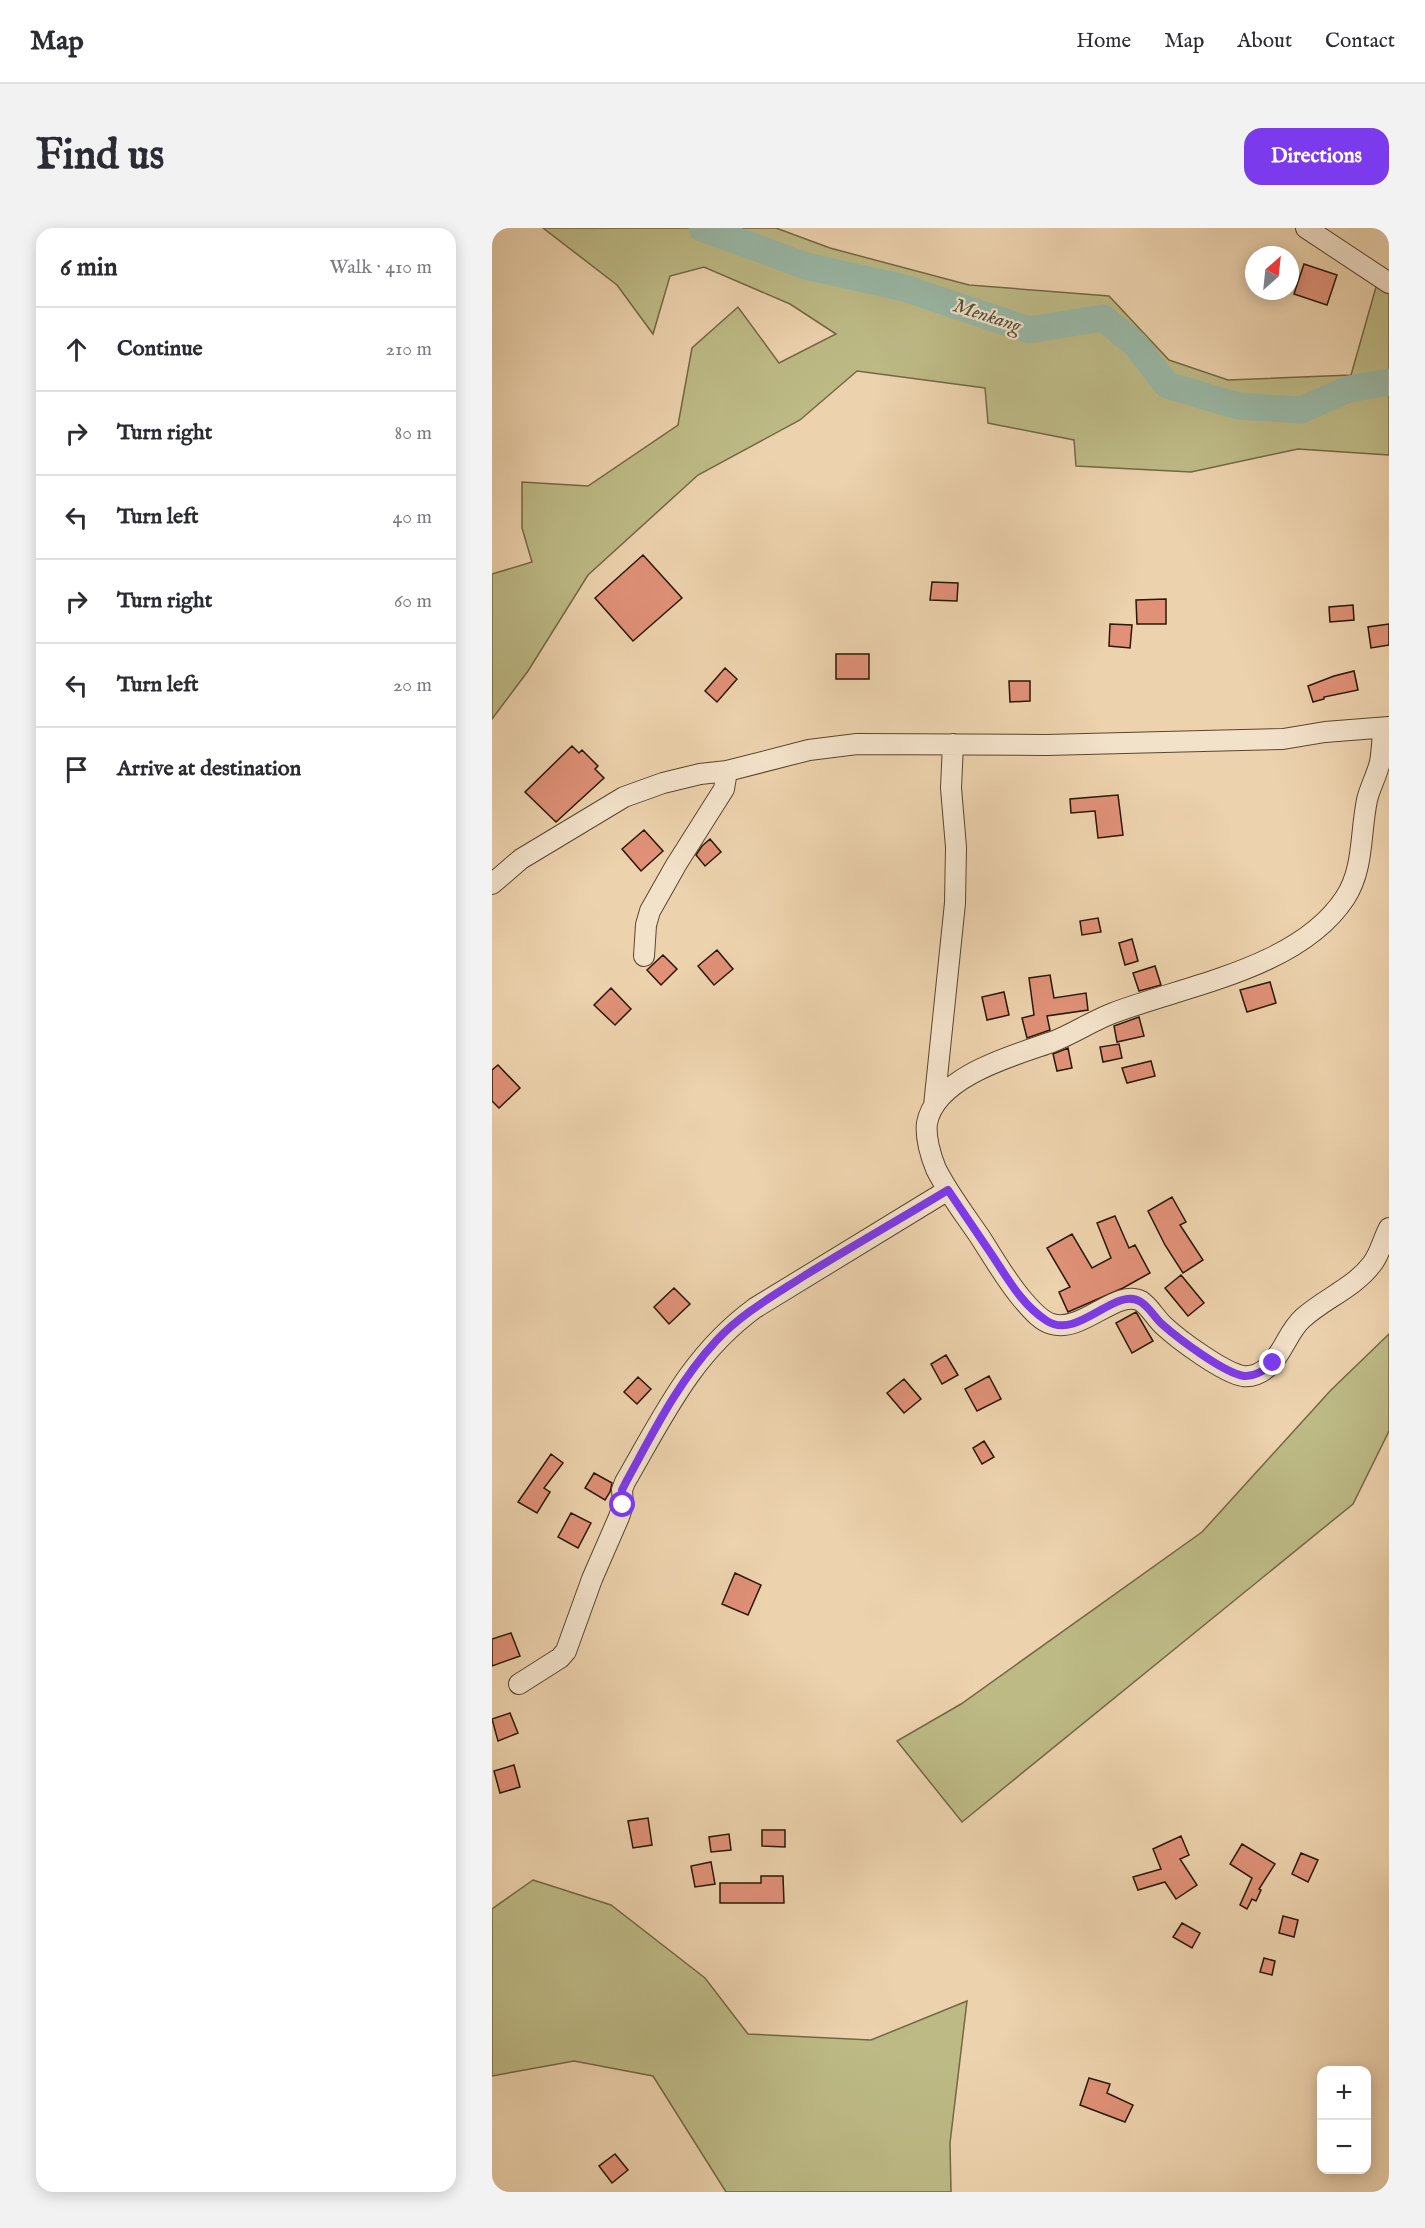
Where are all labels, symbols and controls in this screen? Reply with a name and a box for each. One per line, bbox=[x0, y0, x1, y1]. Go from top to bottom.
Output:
text: Map bbox=[30, 24, 84, 59]
text: Home bbox=[1076, 28, 1131, 55]
text: Map bbox=[1164, 28, 1204, 55]
text: About bbox=[1237, 28, 1292, 55]
text: Contact bbox=[1325, 28, 1395, 55]
button: Directions bbox=[1244, 128, 1389, 185]
text: Find us bbox=[36, 130, 164, 183]
north arrow bbox=[1245, 246, 1299, 300]
text: 6 min bbox=[60, 251, 118, 284]
text: Walk · 410 m bbox=[329, 255, 432, 280]
water label: Menkang bbox=[950, 293, 1025, 340]
icon: ahead bbox=[60, 333, 93, 366]
text: Continue bbox=[117, 335, 203, 363]
text: 210 m bbox=[386, 337, 432, 362]
icon: right bbox=[60, 417, 93, 450]
text: Turn right bbox=[117, 419, 212, 447]
text: 80 m bbox=[395, 421, 432, 446]
icon: left bbox=[60, 501, 93, 534]
text: Turn left bbox=[117, 503, 199, 531]
text: 40 m bbox=[393, 505, 432, 530]
icon: right bbox=[60, 585, 93, 618]
text: Turn right bbox=[117, 587, 212, 615]
text: 60 m bbox=[394, 589, 432, 614]
icon: left bbox=[60, 669, 93, 702]
text: Turn left bbox=[117, 671, 199, 699]
text: 20 m bbox=[393, 673, 432, 698]
icon: arrive bbox=[60, 753, 93, 786]
text: Arrive at destination bbox=[117, 755, 301, 783]
route end bbox=[1259, 1349, 1285, 1375]
route start bbox=[609, 1491, 635, 1517]
map controls bbox=[1317, 2066, 1371, 2174]
button: + bbox=[1317, 2066, 1371, 2120]
button: − bbox=[1317, 2120, 1371, 2174]

